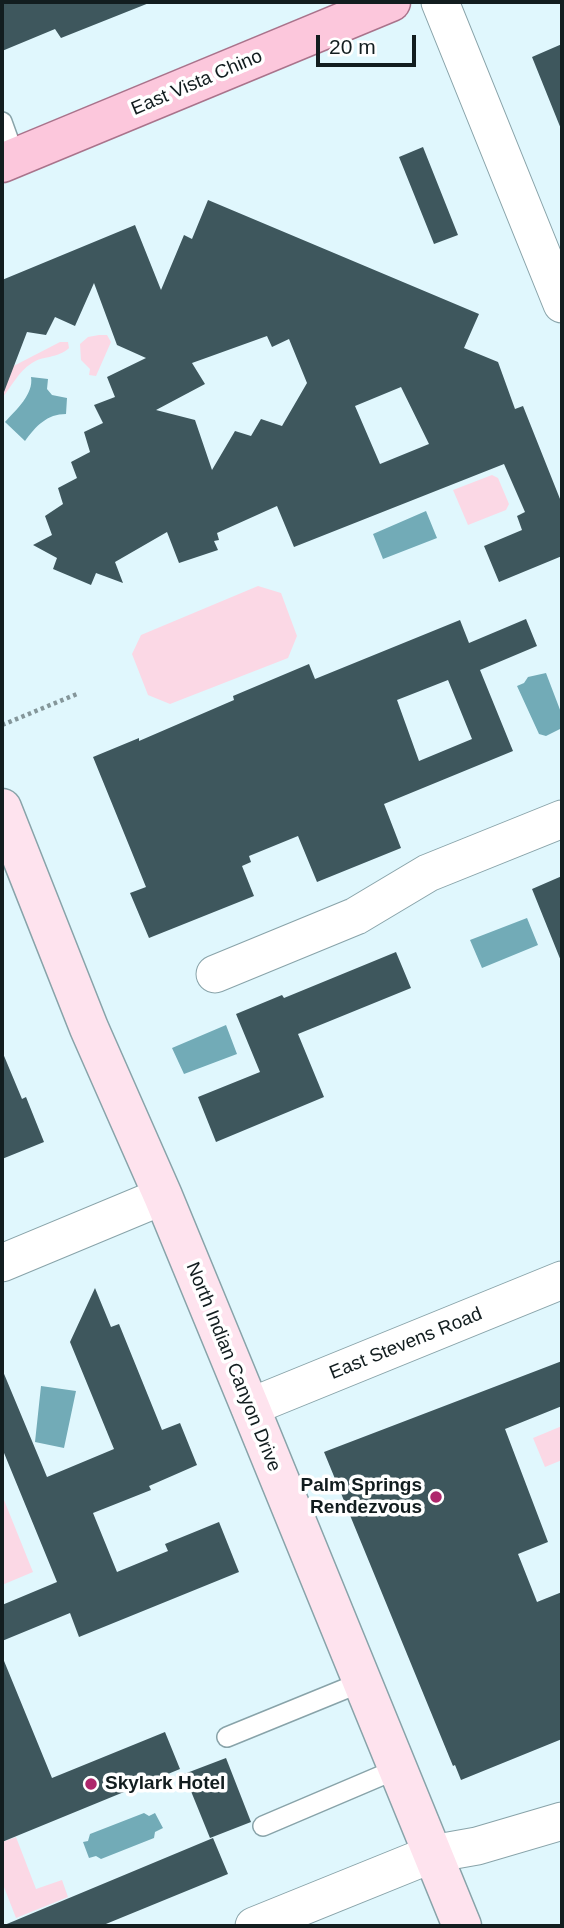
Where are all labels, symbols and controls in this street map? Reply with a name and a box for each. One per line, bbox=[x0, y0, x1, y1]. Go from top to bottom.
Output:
scale bar bbox=[319, 21, 419, 65]
text: 20 m bbox=[329, 35, 376, 58]
street label: East Vista Chino bbox=[128, 45, 266, 121]
street label: North Indian Canyon Drive bbox=[180, 1259, 286, 1475]
street label: East Stevens Road bbox=[326, 1303, 486, 1385]
place label: Palm Springs Rendezvous bbox=[301, 1475, 422, 1519]
marker: Palm Springs Rendezvous bbox=[428, 1489, 444, 1505]
place label: Skylark Hotel bbox=[105, 1773, 225, 1795]
marker: Skylark Hotel bbox=[83, 1776, 99, 1792]

